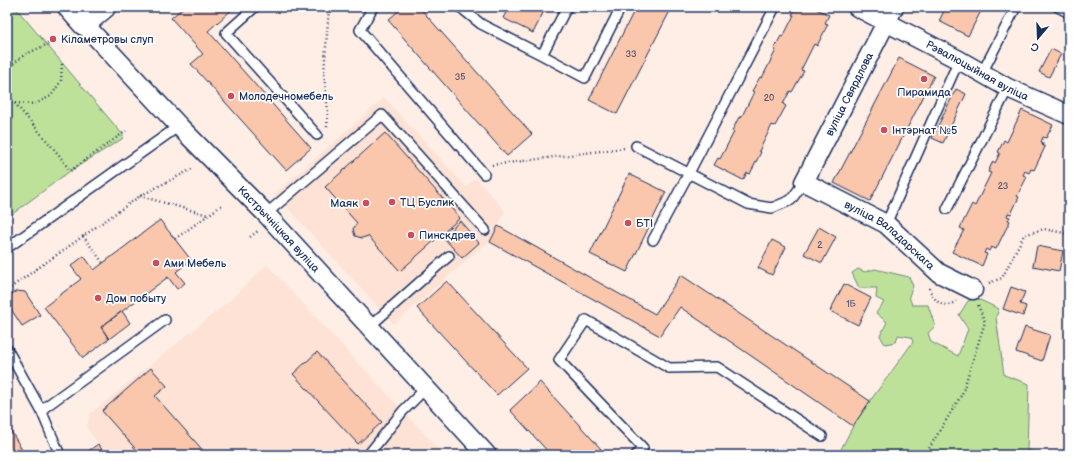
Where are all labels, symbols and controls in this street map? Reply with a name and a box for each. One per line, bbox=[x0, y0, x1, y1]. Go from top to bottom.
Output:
north arrow bbox=[1018, 18, 1058, 58]
place label: Кіламетровы слуп bbox=[61, 33, 154, 46]
marker: Кіламетровы слуп bbox=[48, 34, 58, 44]
street label: Рэвалюцыйная вуліца bbox=[924, 38, 1031, 103]
text: С bbox=[1029, 39, 1041, 54]
house number: 33 bbox=[625, 49, 637, 60]
street label: вуліца Свярдлова bbox=[823, 50, 876, 138]
house number: 35 bbox=[455, 72, 465, 83]
marker: Пирамида bbox=[919, 74, 929, 84]
place label: Пирамида bbox=[897, 86, 951, 99]
place label: Молодечномебель bbox=[239, 90, 334, 103]
marker: Молодечномебель bbox=[226, 91, 236, 101]
house number: 20 bbox=[764, 93, 774, 104]
place label: Інтэрнат №5 bbox=[892, 124, 957, 137]
marker: Інтэрнат №5 bbox=[879, 125, 889, 135]
house number: 23 bbox=[998, 181, 1009, 192]
street label: Кастрычніцкая вуліца bbox=[235, 184, 323, 276]
place label: ТЦ Буслик bbox=[400, 196, 454, 209]
place label: Маяк bbox=[330, 197, 358, 210]
marker: ТЦ Буслик bbox=[387, 197, 397, 207]
marker: Маяк bbox=[361, 198, 371, 208]
street label: вуліца Валадарскага bbox=[842, 198, 937, 273]
place label: БТІ bbox=[636, 217, 653, 230]
marker: БТІ bbox=[623, 218, 633, 228]
place label: Пинскдрев bbox=[419, 229, 476, 242]
marker: Пинскдрев bbox=[406, 230, 416, 240]
house number: 2 bbox=[817, 240, 823, 251]
place label: Ами Мебель bbox=[163, 257, 227, 270]
marker: Ами Мебель bbox=[151, 258, 161, 268]
place label: Дом побыту bbox=[106, 292, 166, 305]
marker: Дом побыту bbox=[93, 293, 103, 303]
house number: 1Б bbox=[846, 299, 857, 310]

